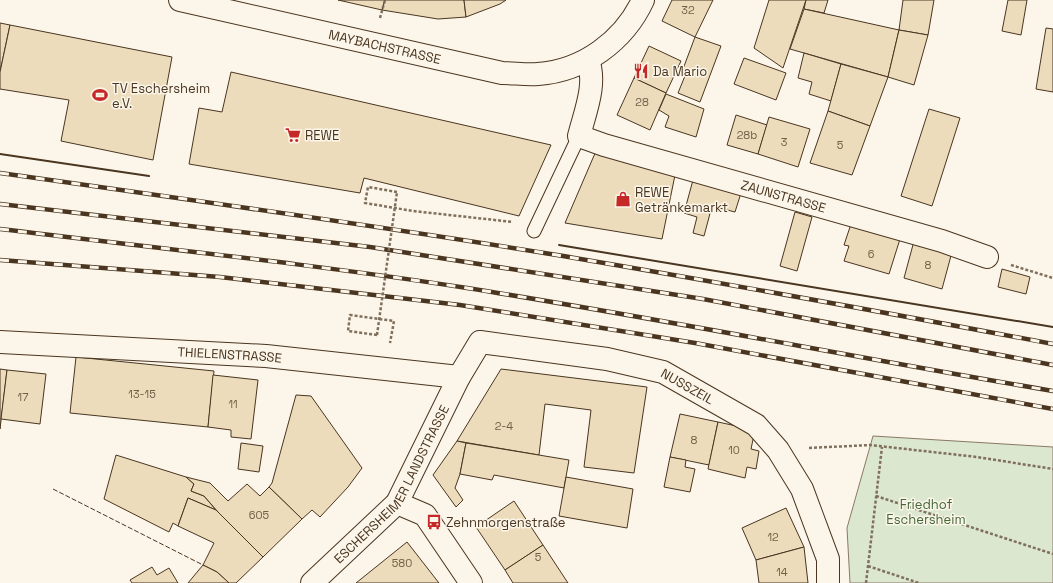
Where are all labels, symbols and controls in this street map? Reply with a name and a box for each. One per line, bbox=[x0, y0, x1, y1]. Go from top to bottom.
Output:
house number: 32 bbox=[681, 3, 695, 17]
street label: MAYBACHSTRASSE bbox=[327, 26, 443, 68]
restaurant icon: Da Mario bbox=[632, 62, 650, 80]
place label: Da Mario bbox=[653, 63, 707, 80]
place label: TV Eschersheim e.V. bbox=[112, 80, 210, 112]
sports icon: TV Eschersheim e.V. bbox=[91, 86, 109, 104]
house number: 28 bbox=[635, 95, 649, 109]
supermarket icon: REWE bbox=[284, 126, 302, 144]
place label: REWE bbox=[305, 127, 339, 144]
house number: 28b bbox=[737, 128, 757, 142]
house number: 3 bbox=[781, 135, 788, 149]
house number: 5 bbox=[837, 138, 844, 152]
street label: ZAUNSTRASSE bbox=[739, 176, 828, 217]
place label: REWE Getränkemarkt bbox=[635, 184, 728, 216]
shop icon: REWE Getränkemarkt bbox=[614, 190, 632, 208]
house number: 6 bbox=[868, 247, 875, 261]
house number: 8 bbox=[925, 258, 932, 272]
street label: THIELENSTRASSE bbox=[177, 343, 283, 367]
street label: NUSSZEIL bbox=[658, 365, 717, 408]
house number: 13-15 bbox=[128, 387, 156, 401]
house number: 17 bbox=[18, 390, 28, 404]
house number: 11 bbox=[228, 397, 238, 411]
street label: ESCHERSHEIMER LANDSTRASSE bbox=[330, 402, 453, 567]
house number: 2-4 bbox=[495, 419, 513, 433]
house number: 8 bbox=[691, 433, 698, 447]
house number: 10 bbox=[728, 443, 740, 457]
park label: Friedhof Eschersheim bbox=[886, 496, 966, 528]
house number: 605 bbox=[249, 508, 270, 522]
bus stop icon: Zehnmorgenstraße bbox=[425, 513, 443, 531]
place label: Zehnmorgenstraße bbox=[446, 514, 566, 531]
house number: 12 bbox=[767, 530, 779, 544]
house number: 5 bbox=[535, 550, 542, 564]
house number: 580 bbox=[392, 556, 412, 570]
house number: 14 bbox=[776, 565, 788, 579]

